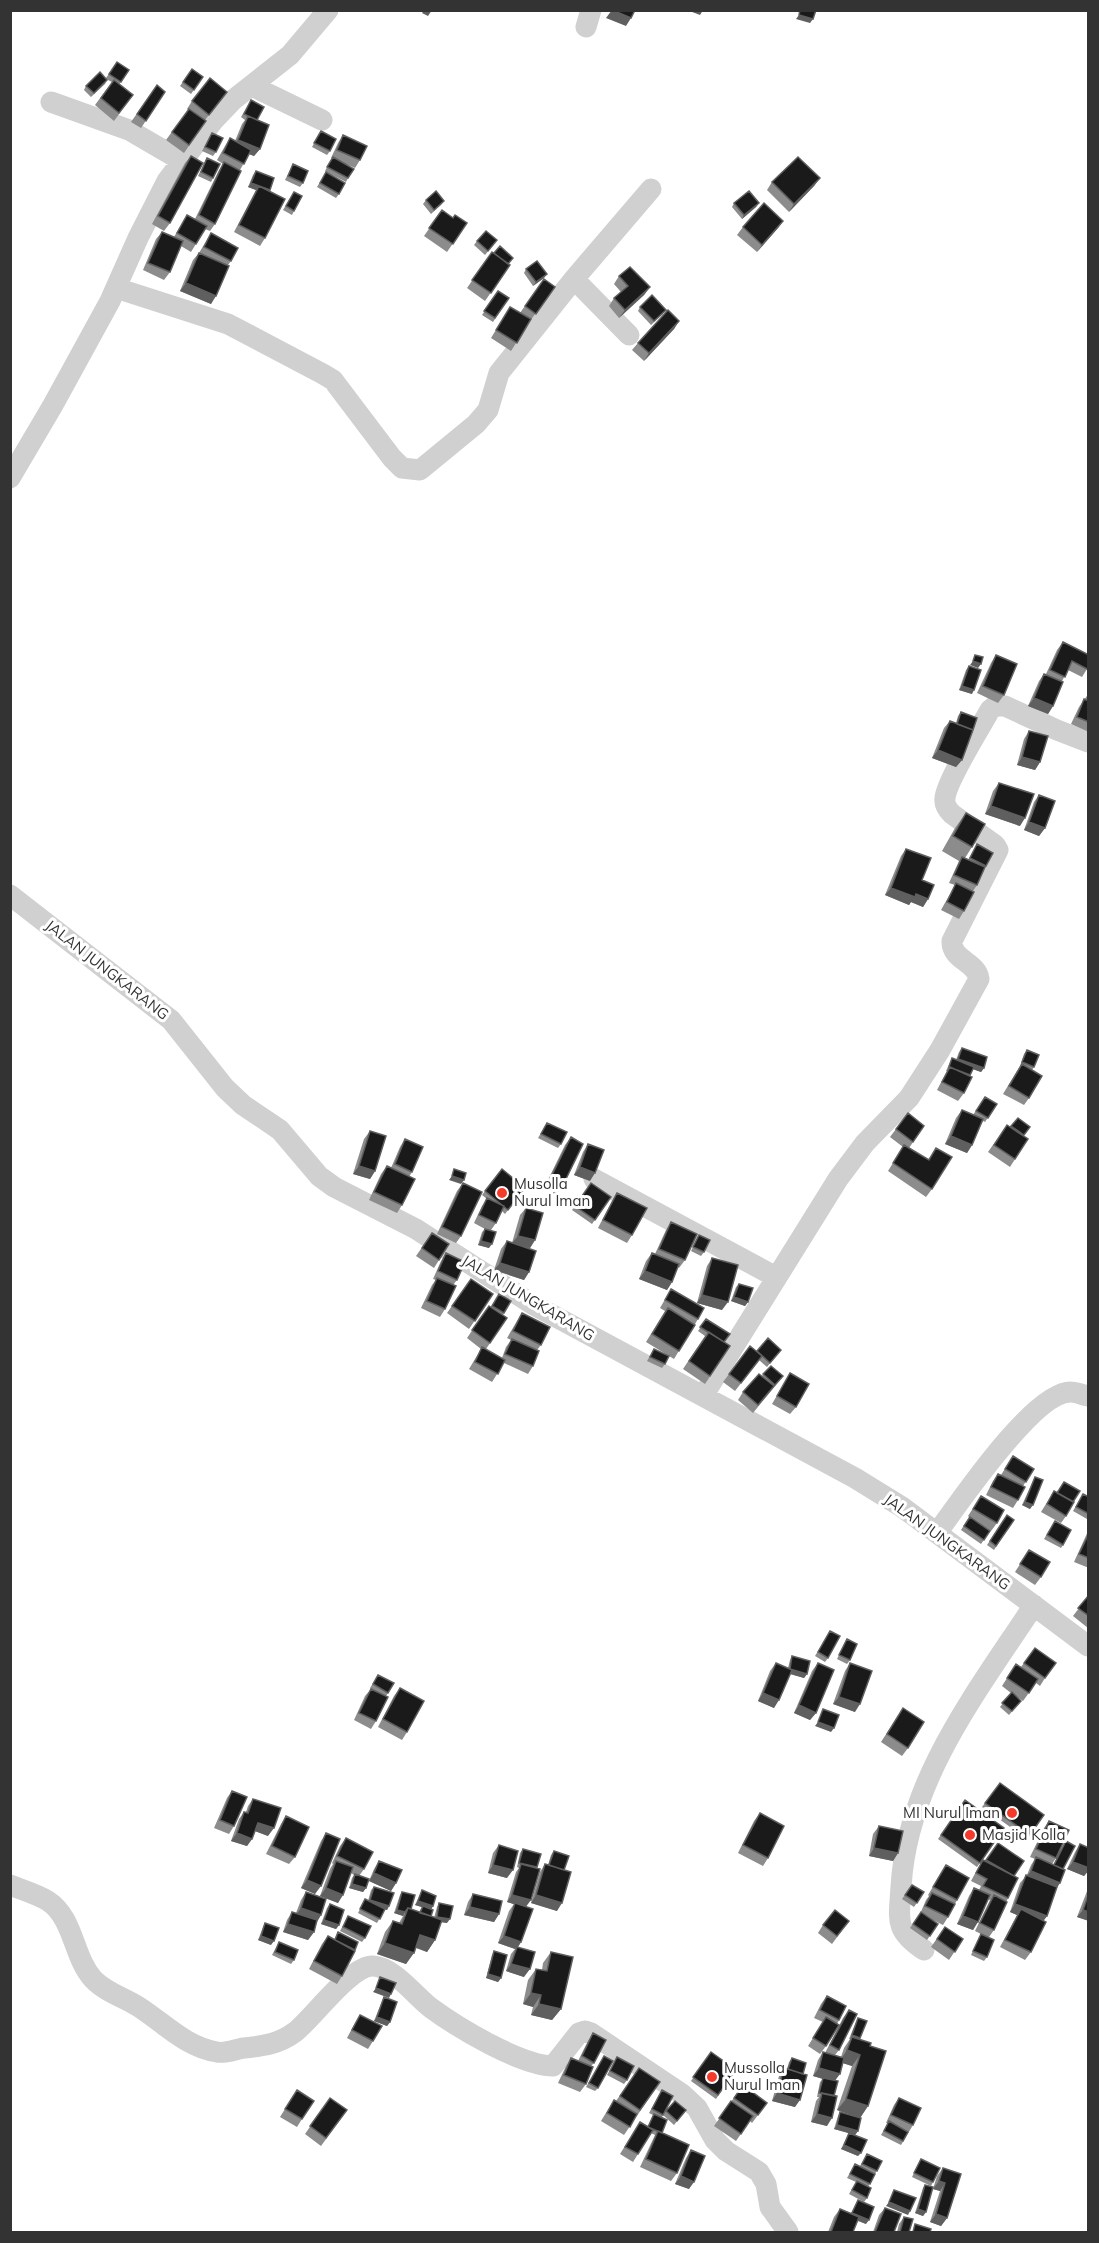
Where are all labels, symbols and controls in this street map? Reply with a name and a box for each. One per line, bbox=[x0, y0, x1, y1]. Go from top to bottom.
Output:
street label: JALAN JUNGKARANG bbox=[42, 915, 173, 1024]
place label: Musolla Nurul Iman bbox=[514, 1174, 590, 1210]
marker: Musolla Nurul Iman bbox=[495, 1186, 509, 1200]
street label: JALAN JUNGKARANG bbox=[458, 1250, 598, 1345]
street label: JALAN JUNGKARANG bbox=[880, 1489, 1014, 1594]
place label: MI Nurul Iman bbox=[903, 1803, 1000, 1822]
marker: MI Nurul Iman bbox=[1005, 1806, 1019, 1820]
place label: Masjid Kolla bbox=[982, 1825, 1065, 1844]
marker: Masjid Kolla bbox=[963, 1828, 977, 1842]
place label: Mussolla Nurul Iman bbox=[724, 2058, 800, 2094]
marker: Mussolla Nurul Iman bbox=[705, 2070, 719, 2084]

